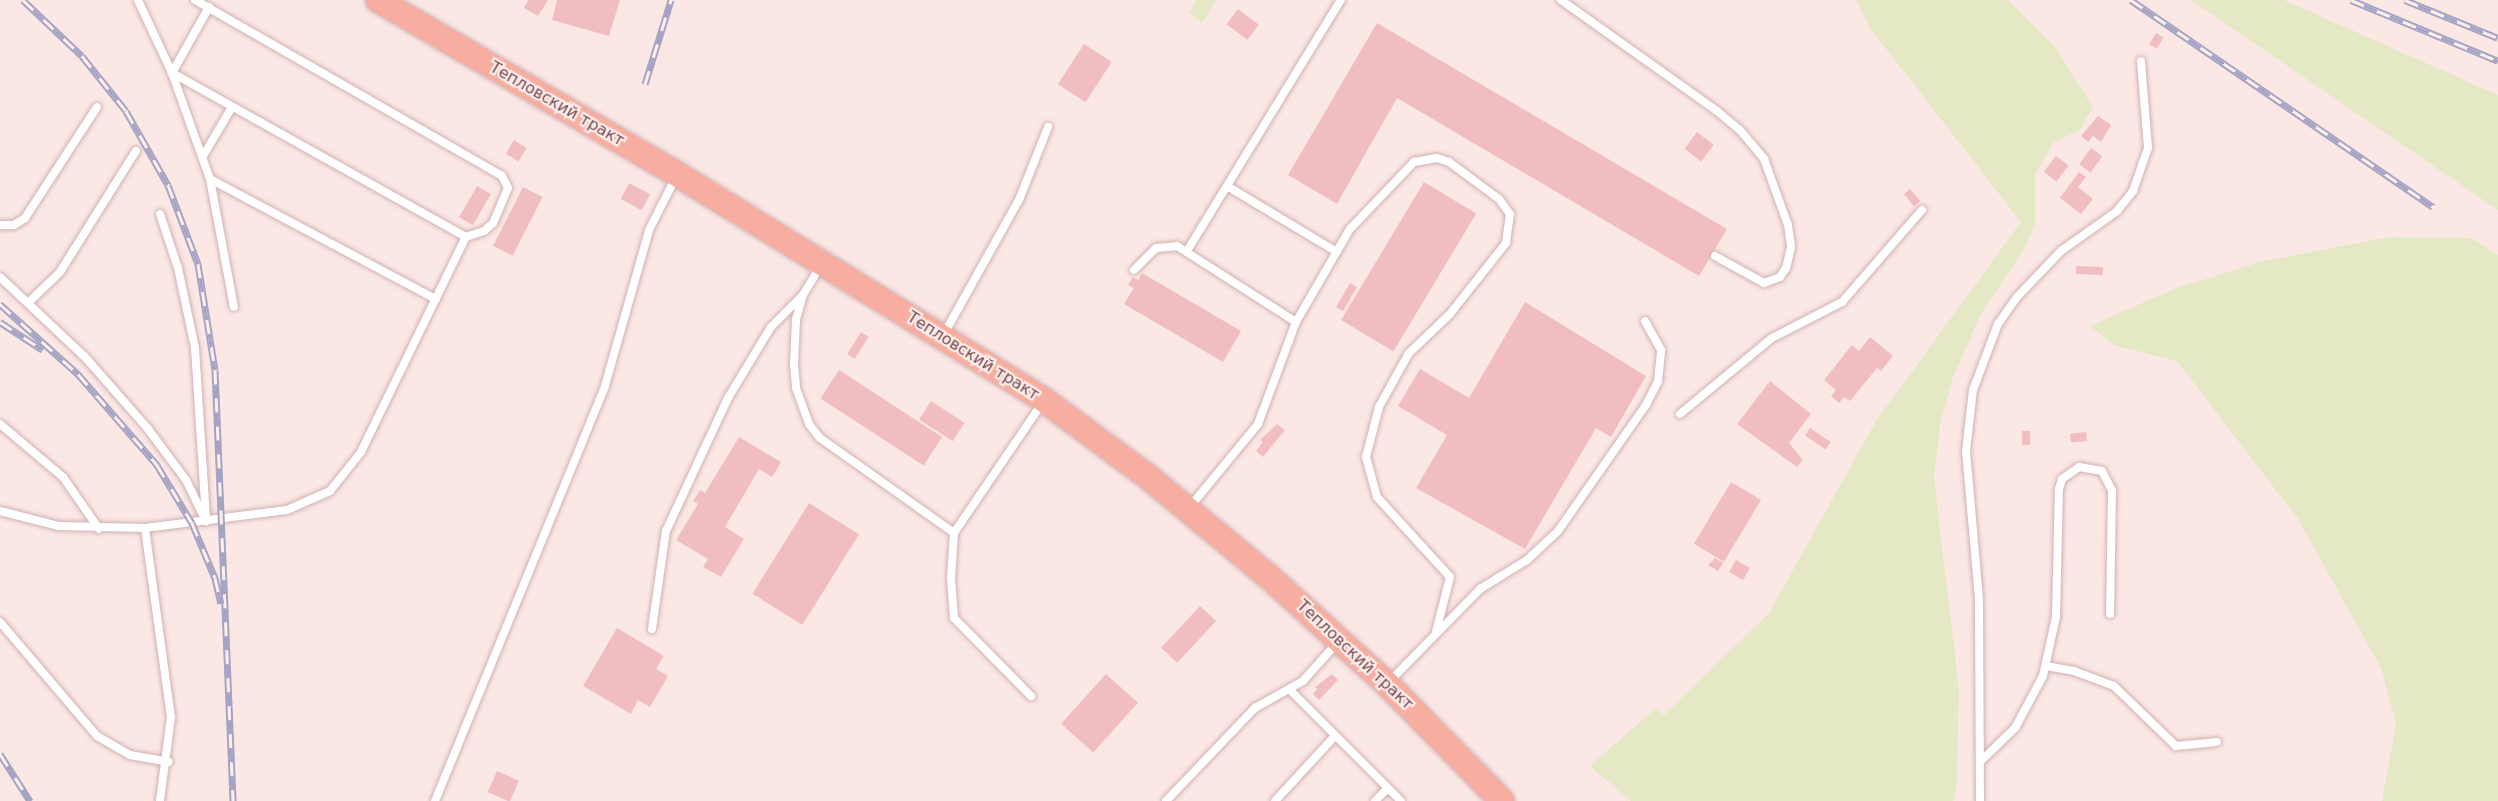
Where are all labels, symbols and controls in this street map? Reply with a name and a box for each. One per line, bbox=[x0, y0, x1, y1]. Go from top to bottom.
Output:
street label: Тепловский тракт bbox=[486, 58, 628, 150]
street label: Тепловский тракт bbox=[903, 308, 1043, 404]
street label: Тепловский тракт bbox=[1293, 596, 1417, 714]

